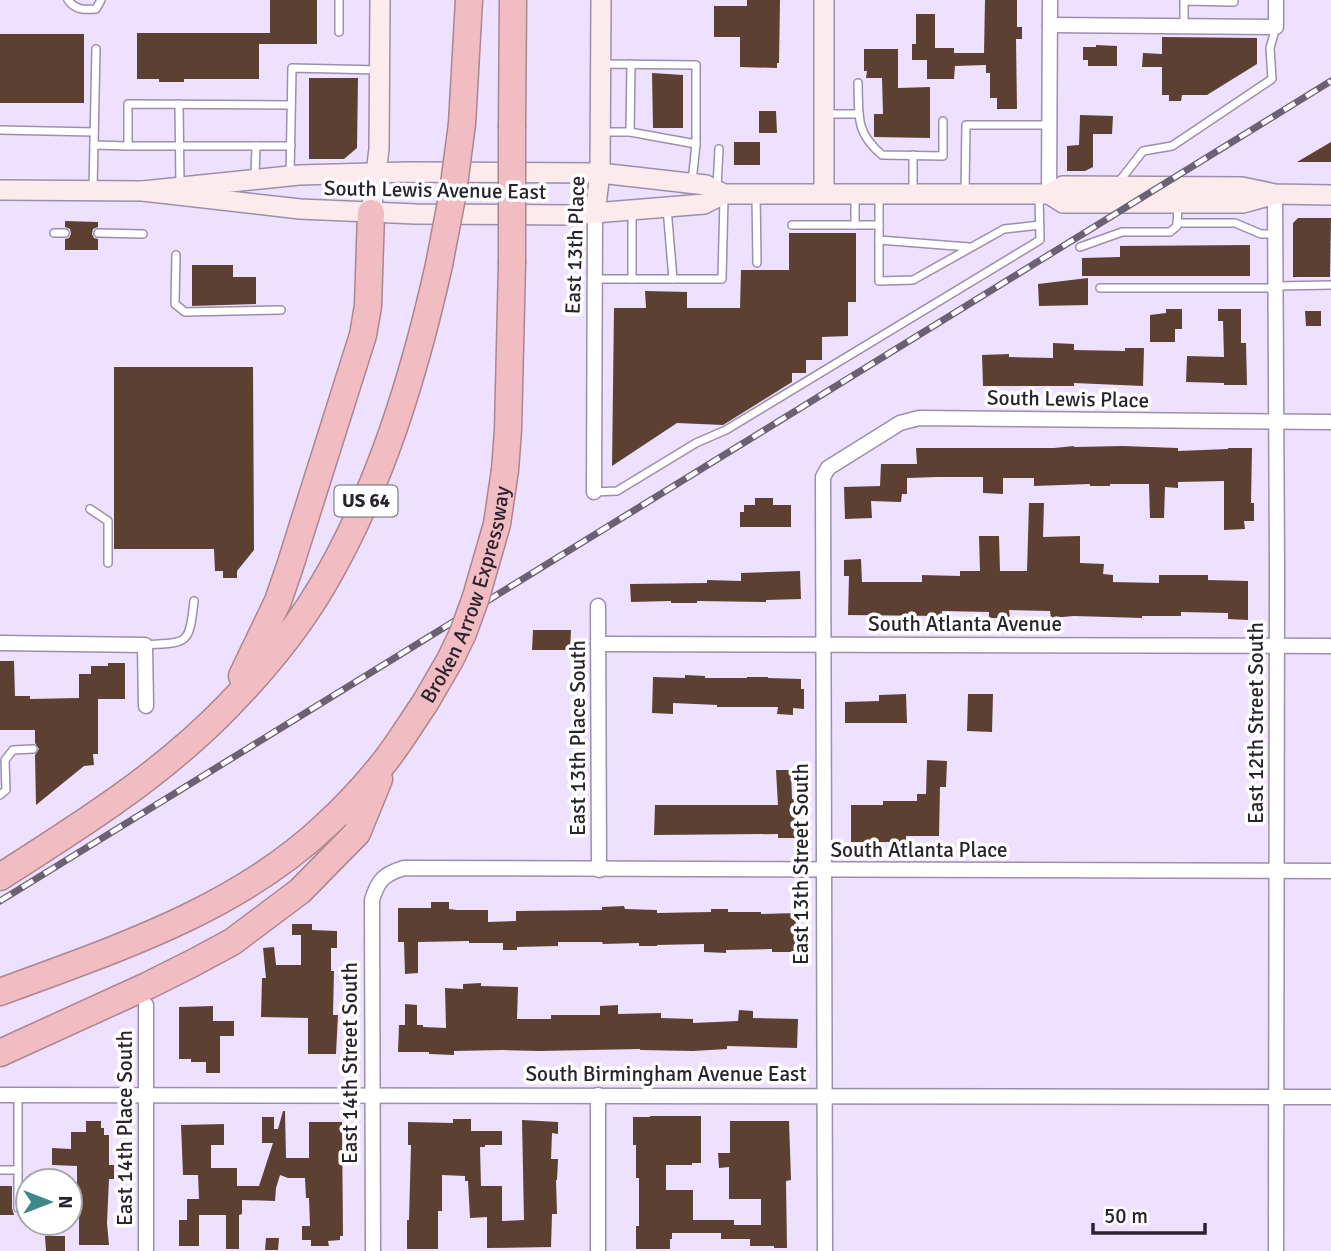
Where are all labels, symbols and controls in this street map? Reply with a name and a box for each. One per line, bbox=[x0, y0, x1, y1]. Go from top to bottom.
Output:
street label: South Lewis Avenue East bbox=[324, 175, 546, 205]
street label: East 13th Place bbox=[560, 175, 590, 315]
street label: South Lewis Place bbox=[987, 385, 1149, 413]
street label: Broken Arrow Expressway bbox=[415, 484, 515, 708]
road number: US 64 bbox=[334, 486, 398, 516]
street label: South Atlanta Avenue bbox=[868, 611, 1062, 637]
street label: East 12th Street South bbox=[1243, 622, 1269, 824]
street label: East 13th Place South bbox=[565, 640, 591, 836]
street label: East 13th Street South bbox=[788, 763, 814, 965]
street label: South Atlanta Place bbox=[830, 837, 1008, 863]
street label: East 14th Street South bbox=[337, 962, 363, 1164]
street label: East 14th Place South bbox=[112, 1030, 138, 1226]
street label: South Birmingham Avenue East bbox=[525, 1061, 807, 1087]
north arrow bbox=[14, 1167, 84, 1237]
scale bar bbox=[1093, 1192, 1205, 1236]
text: N bbox=[53, 1195, 77, 1209]
text: 50 m bbox=[1104, 1203, 1148, 1229]

